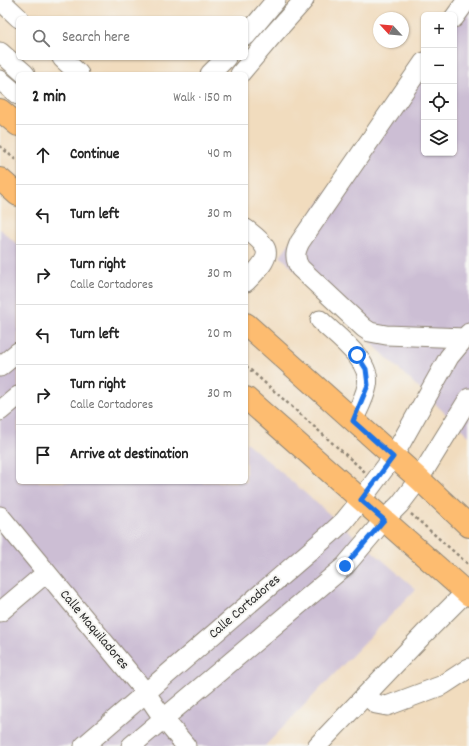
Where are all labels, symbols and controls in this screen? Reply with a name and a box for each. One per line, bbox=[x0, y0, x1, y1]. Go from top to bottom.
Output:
north arrow bbox=[373, 12, 409, 48]
map controls bbox=[421, 12, 457, 156]
button: + bbox=[421, 12, 457, 48]
search box bbox=[16, 16, 248, 60]
icon: search bbox=[30, 27, 52, 49]
text: Search here bbox=[62, 27, 130, 49]
button: − bbox=[421, 48, 457, 84]
button: locate bbox=[421, 84, 457, 120]
text: 2 min bbox=[32, 86, 66, 110]
text: Walk · 150 m bbox=[173, 89, 232, 108]
button: layers bbox=[421, 120, 457, 156]
icon: ahead bbox=[32, 144, 54, 166]
text: Continue bbox=[70, 144, 119, 166]
text: 40 m bbox=[208, 145, 232, 164]
icon: left bbox=[32, 204, 54, 226]
text: Turn left bbox=[70, 204, 119, 226]
text: 30 m bbox=[207, 205, 232, 224]
text: Turn right bbox=[70, 254, 126, 276]
icon: right bbox=[32, 264, 54, 286]
text: 30 m bbox=[207, 265, 232, 284]
text: Calle Cortadores bbox=[70, 276, 153, 295]
icon: left bbox=[32, 324, 54, 346]
text: Turn left bbox=[70, 324, 119, 346]
text: 20 m bbox=[207, 325, 232, 344]
route start bbox=[348, 346, 366, 364]
text: Turn right bbox=[70, 374, 126, 396]
icon: right bbox=[32, 384, 54, 406]
text: 30 m bbox=[207, 385, 232, 404]
text: Calle Cortadores bbox=[70, 396, 153, 415]
icon: arrive bbox=[32, 444, 54, 466]
text: Arrive at destination bbox=[70, 444, 188, 466]
route end bbox=[336, 557, 354, 575]
street label: Calle Cortadores bbox=[205, 570, 285, 644]
street label: Calle Maquiladores bbox=[55, 586, 134, 674]

